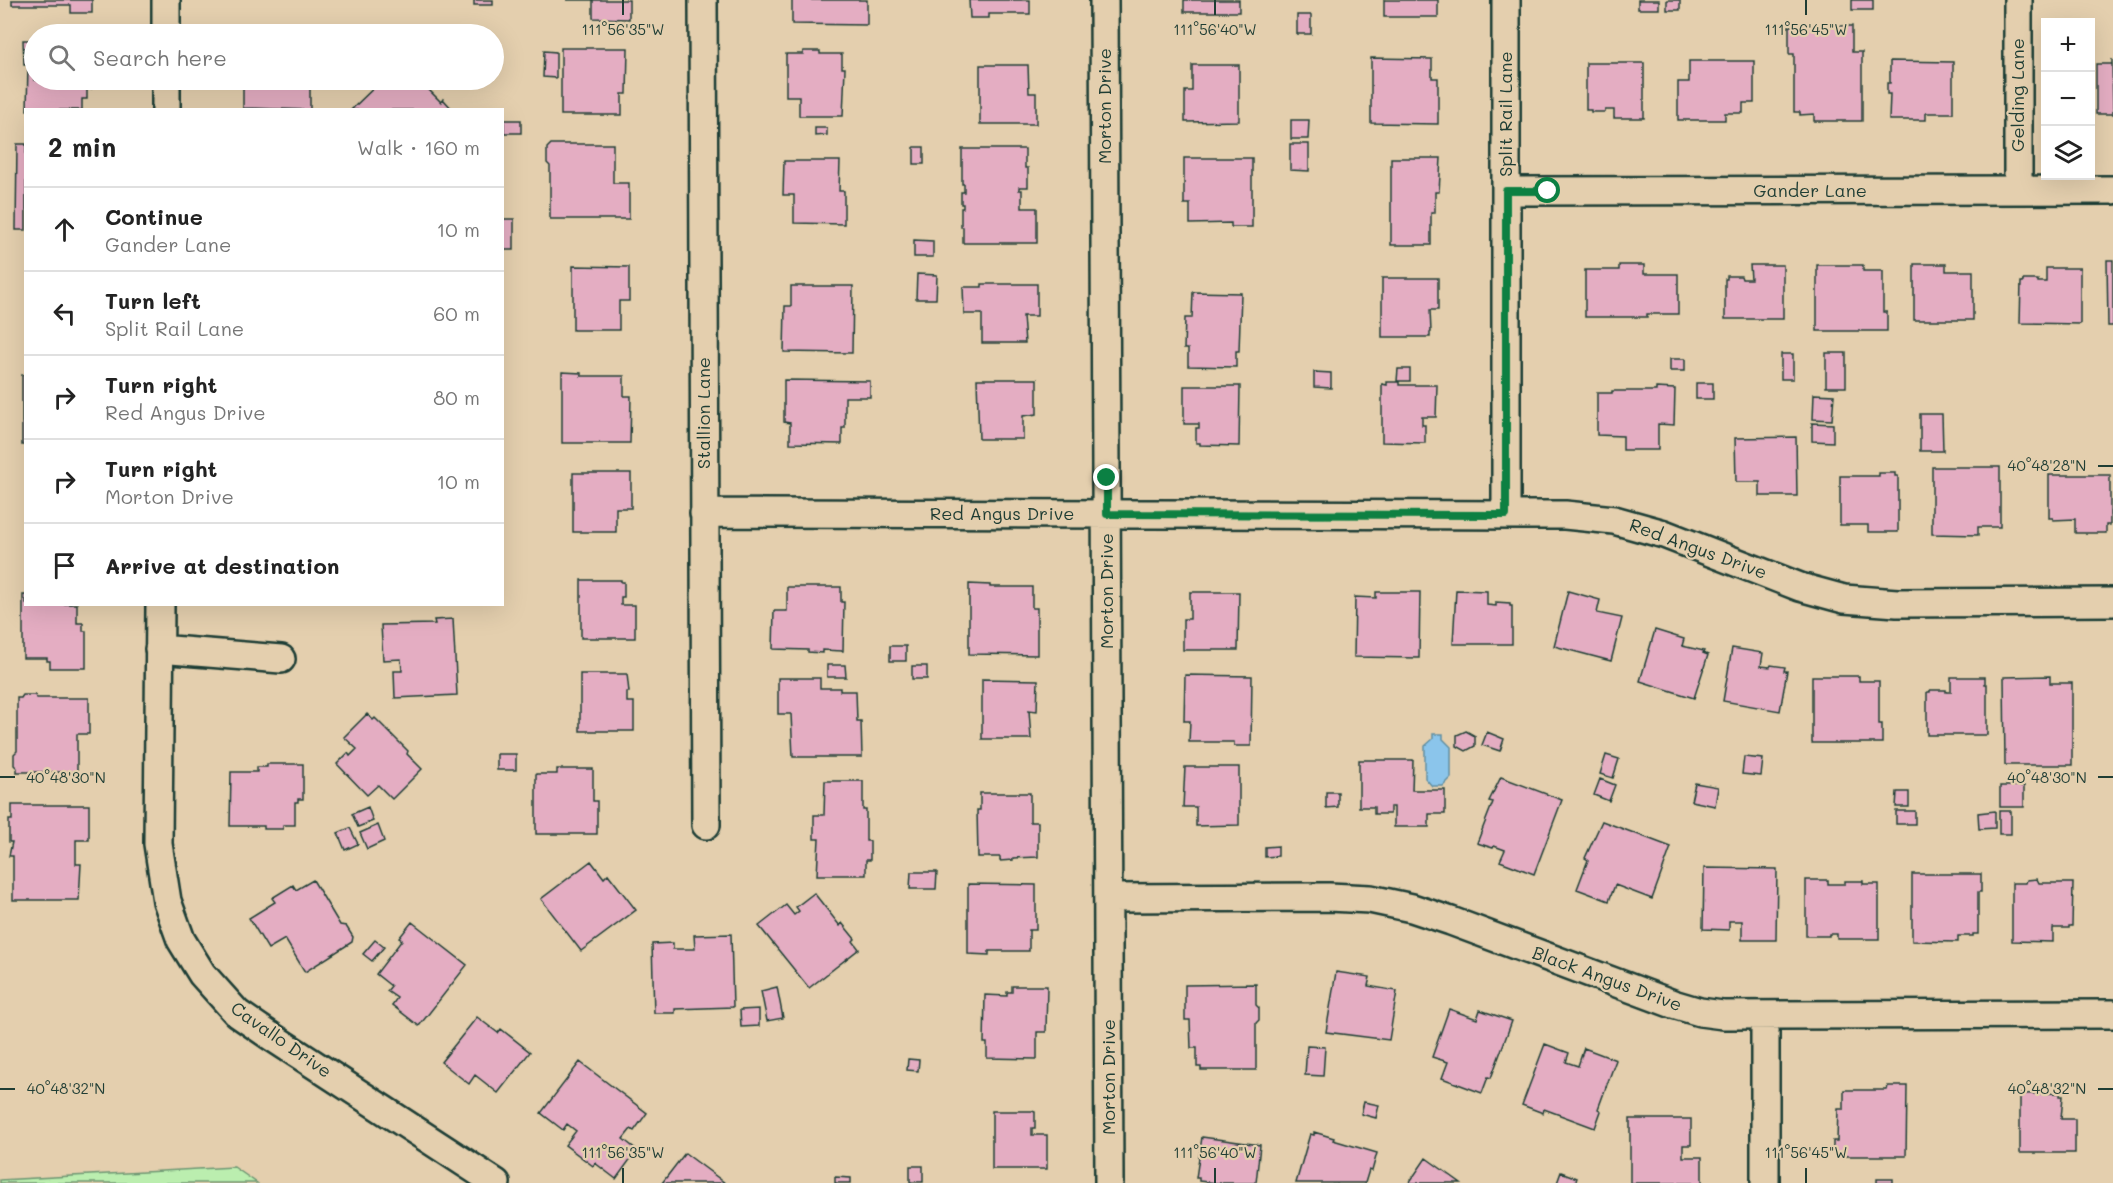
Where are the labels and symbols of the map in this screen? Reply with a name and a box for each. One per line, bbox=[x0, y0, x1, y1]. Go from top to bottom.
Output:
text: 111°56'35"W bbox=[581, 19, 665, 39]
text: 111°56'40"W bbox=[1173, 19, 1257, 39]
text: 111°56'45"W bbox=[1764, 19, 1848, 39]
street label: Gelding Lane bbox=[2005, 38, 2029, 152]
street label: Morton Drive bbox=[1092, 48, 1116, 164]
street label: Split Rail Lane bbox=[1493, 51, 1517, 177]
route start bbox=[1534, 177, 1560, 203]
street label: Gander Lane bbox=[1753, 178, 1867, 202]
street label: Stallion Lane bbox=[691, 357, 715, 469]
text: 40°48'28"N bbox=[2008, 455, 2086, 475]
route end bbox=[1093, 464, 1119, 490]
street label: Red Angus Drive bbox=[930, 501, 1074, 525]
street label: Red Angus Drive bbox=[1626, 512, 1770, 584]
street label: Morton Drive bbox=[1094, 533, 1118, 649]
text: 40°48'30"N bbox=[26, 767, 106, 787]
text: 40°48'30"N bbox=[2007, 767, 2087, 787]
street label: Black Angus Drive bbox=[1529, 940, 1685, 1016]
street label: Cavallo Drive bbox=[226, 996, 337, 1083]
street label: Morton Drive bbox=[1096, 1019, 1120, 1135]
text: 40°48'32"N bbox=[27, 1078, 105, 1098]
text: 40°48'32"N bbox=[2008, 1078, 2086, 1098]
text: 111°56'35"W bbox=[581, 1142, 665, 1162]
text: 111°56'40"W bbox=[1173, 1142, 1257, 1162]
text: 111°56'45"W bbox=[1764, 1142, 1848, 1162]

